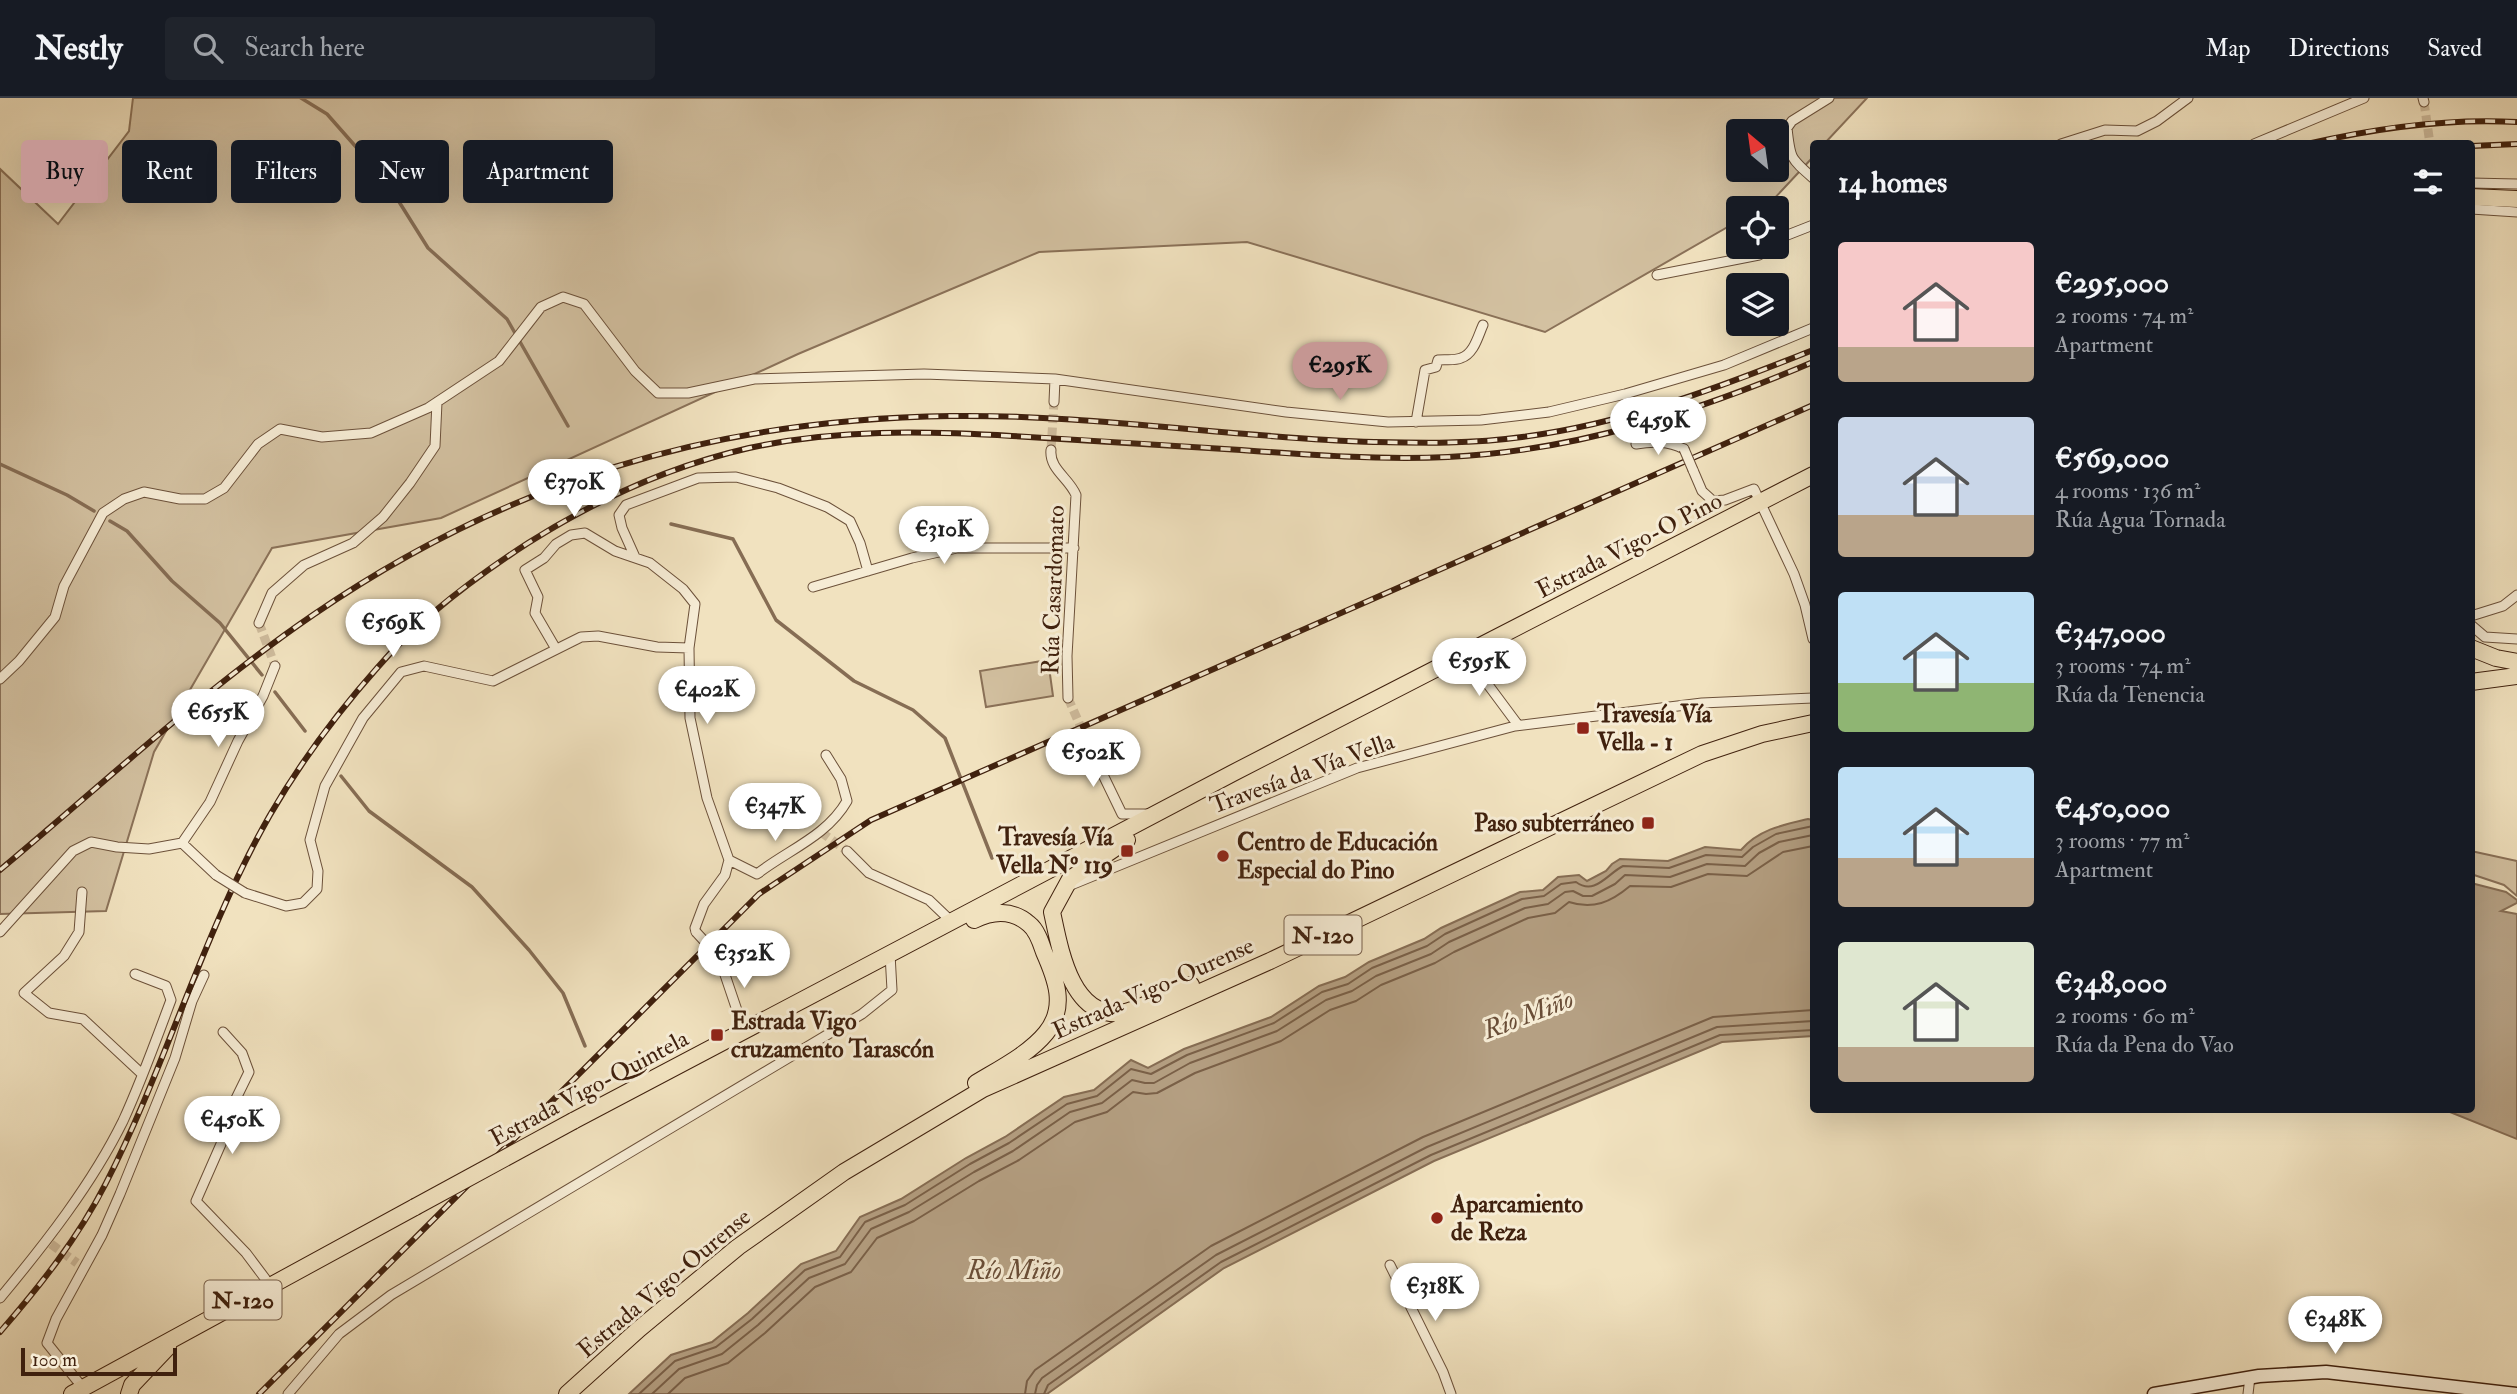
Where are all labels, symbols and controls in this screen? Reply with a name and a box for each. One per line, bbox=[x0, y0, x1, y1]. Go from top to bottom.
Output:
search box bbox=[165, 17, 655, 80]
text: Nestly bbox=[35, 28, 123, 69]
icon: search bbox=[189, 29, 227, 67]
text: Search here bbox=[245, 32, 365, 64]
text: Map bbox=[2205, 33, 2250, 64]
text: Directions bbox=[2288, 33, 2389, 64]
text: Saved bbox=[2427, 33, 2482, 64]
north arrow bbox=[1726, 119, 1788, 182]
map controls bbox=[1726, 119, 1789, 336]
chip: Buy bbox=[21, 140, 108, 203]
chip: Rent bbox=[122, 140, 217, 203]
chip: Filters bbox=[231, 140, 341, 203]
chip: New bbox=[355, 140, 449, 203]
chip: Apartment bbox=[463, 140, 613, 203]
icon: filters bbox=[2409, 163, 2447, 201]
text: 14 homes bbox=[1838, 164, 1947, 201]
button: locate bbox=[1726, 196, 1789, 259]
text: €295,000 bbox=[2055, 264, 2169, 301]
icon: home bbox=[1894, 270, 1978, 354]
button: layers bbox=[1726, 273, 1789, 336]
text: 2 rooms · 74 m² bbox=[2055, 301, 2194, 330]
text: Apartment bbox=[2055, 330, 2153, 359]
pin: €295K bbox=[1291, 342, 1389, 402]
text: €295K bbox=[1308, 350, 1372, 379]
pin: €459K bbox=[1609, 398, 1707, 457]
text: €459K bbox=[1626, 405, 1690, 434]
text: €569,000 bbox=[2055, 439, 2169, 476]
icon: home bbox=[1894, 445, 1978, 529]
pin: €370K bbox=[525, 460, 623, 519]
text: €370K bbox=[544, 467, 604, 496]
text: 4 rooms · 136 m² bbox=[2055, 476, 2201, 505]
street label: Estrada Vigo-O Pino bbox=[1531, 485, 1727, 606]
street label: Rúa Casardomato bbox=[1035, 505, 1072, 675]
text: Rúa Agua Tornada bbox=[2055, 505, 2226, 534]
pin: €310K bbox=[895, 506, 993, 566]
text: €310K bbox=[915, 514, 973, 543]
pin: €569K bbox=[344, 600, 442, 659]
text: €569K bbox=[362, 607, 424, 636]
text: €347,000 bbox=[2055, 614, 2166, 651]
icon: home bbox=[1894, 620, 1978, 704]
pin: €595K bbox=[1430, 638, 1528, 698]
text: €595K bbox=[1448, 646, 1510, 675]
text: 3 rooms · 74 m² bbox=[2055, 651, 2191, 680]
pin: €402K bbox=[658, 666, 756, 726]
text: €402K bbox=[674, 674, 740, 703]
text: Rúa da Tenencia bbox=[2055, 680, 2205, 709]
pin: €655K bbox=[169, 690, 267, 749]
text: €655K bbox=[187, 697, 249, 726]
place label: Travesía Vía Vella - 1 bbox=[1596, 699, 1713, 758]
marker: Travesía Vía Vella - 1 bbox=[1575, 720, 1591, 736]
street label: Travesía da Vía Vella bbox=[1206, 725, 1400, 821]
pin: €502K bbox=[1044, 730, 1142, 789]
text: €502K bbox=[1062, 737, 1124, 766]
pin: €347K bbox=[726, 784, 824, 843]
text: €450,000 bbox=[2055, 789, 2170, 826]
text: €347K bbox=[745, 791, 805, 820]
icon: home bbox=[1894, 795, 1978, 879]
place label: Paso subterráneo bbox=[1474, 808, 1634, 839]
marker: Paso subterráneo bbox=[1640, 815, 1656, 831]
place label: Travesía Vía Vella Nº 119 bbox=[995, 822, 1114, 881]
text: 3 rooms · 77 m² bbox=[2055, 826, 2190, 855]
place label: Centro de Educación Especial do Pino bbox=[1237, 827, 1439, 886]
marker: Travesía Vía Vella Nº 119 bbox=[1119, 843, 1135, 859]
marker: Centro de Educación Especial do Pino bbox=[1215, 848, 1231, 864]
text: Apartment bbox=[2055, 855, 2153, 884]
road number: N-120 bbox=[1284, 916, 1362, 954]
pin: €352K bbox=[695, 930, 793, 990]
street label: Estrada Vigo-Ourense bbox=[1048, 930, 1259, 1047]
text: €352K bbox=[714, 938, 774, 967]
text: €348,000 bbox=[2055, 964, 2168, 1001]
icon: home bbox=[1894, 970, 1978, 1054]
water label: Río Miño bbox=[1478, 983, 1578, 1047]
text: 2 rooms · 60 m² bbox=[2055, 1001, 2195, 1030]
place label: Estrada Vigo cruzamento Tarascón bbox=[731, 1006, 935, 1065]
street label: Estrada Vigo-Quintela bbox=[485, 1022, 695, 1154]
marker: Estrada Vigo cruzamento Tarascón bbox=[709, 1027, 725, 1043]
text: Rúa da Pena do Vao bbox=[2055, 1030, 2234, 1059]
pin: €450K bbox=[183, 1096, 281, 1156]
text: €450K bbox=[200, 1104, 264, 1133]
place label: Aparcamiento de Reza bbox=[1450, 1189, 1584, 1248]
street label: Estrada Vigo-Ourense bbox=[571, 1202, 757, 1365]
marker: Aparcamiento de Reza bbox=[1429, 1210, 1445, 1226]
water label: Río Miño bbox=[966, 1255, 1061, 1287]
pin: €318K bbox=[1386, 1264, 1484, 1323]
text: €318K bbox=[1406, 1271, 1464, 1300]
road number: N-120 bbox=[204, 1280, 282, 1320]
pin: €348K bbox=[2286, 1296, 2384, 1356]
text: €348K bbox=[2304, 1304, 2366, 1333]
scale bar bbox=[21, 1345, 177, 1377]
text: 100 m bbox=[32, 1348, 77, 1372]

